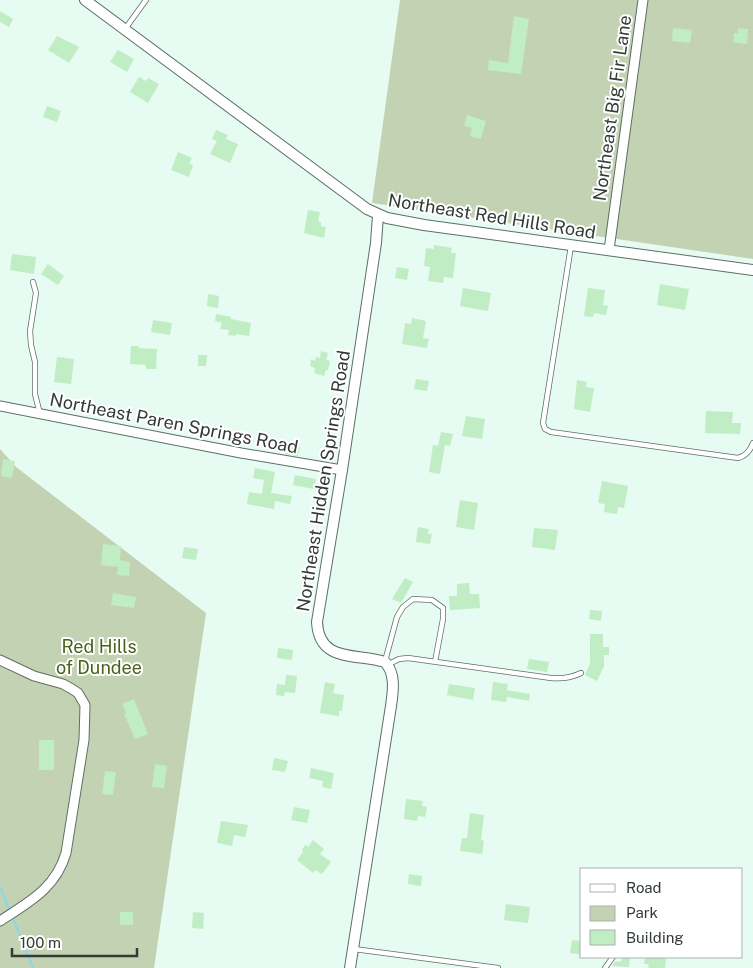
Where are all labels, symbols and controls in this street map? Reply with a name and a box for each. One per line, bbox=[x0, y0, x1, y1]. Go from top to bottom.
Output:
street label: Northeast Big Fir Lane bbox=[589, 14, 635, 202]
street label: Northeast Red Hills Road bbox=[387, 189, 597, 243]
street label: Northeast Hidden Springs Road bbox=[292, 349, 354, 613]
street label: Northeast Paren Springs Road bbox=[48, 389, 300, 457]
park label: Red Hills of Dundee bbox=[56, 636, 142, 678]
legend bbox=[580, 868, 743, 958]
text: Road bbox=[626, 879, 662, 896]
text: Park bbox=[626, 904, 658, 921]
scale bar bbox=[12, 926, 138, 958]
text: Building bbox=[626, 929, 684, 946]
text: 100 m bbox=[20, 934, 61, 951]

